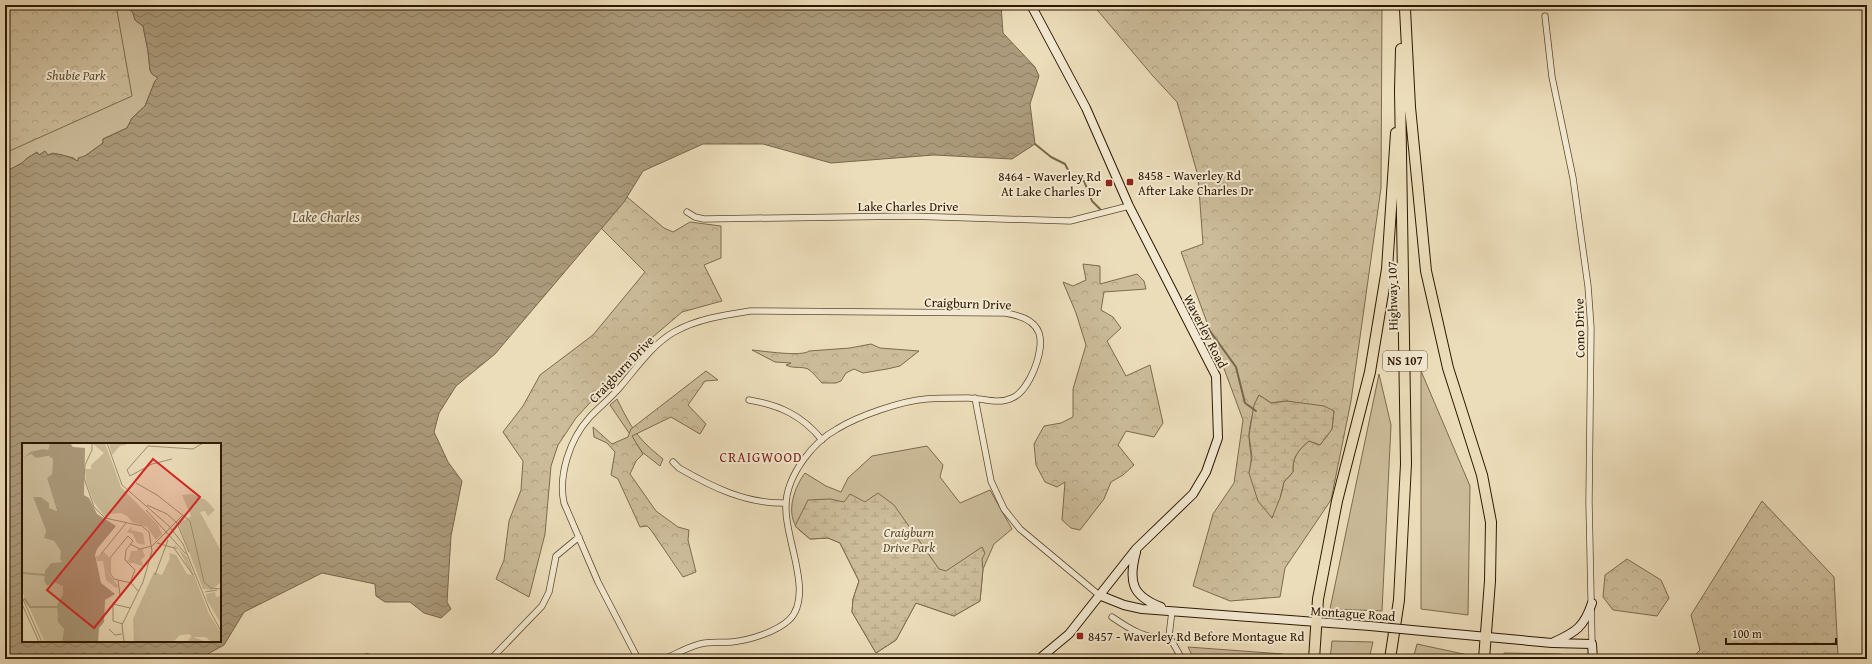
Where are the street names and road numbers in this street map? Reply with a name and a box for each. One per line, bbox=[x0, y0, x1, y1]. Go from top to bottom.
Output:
street label: Lake Charles Drive bbox=[858, 197, 958, 216]
street label: Highway 107 bbox=[1382, 261, 1403, 331]
street label: Waverley Road bbox=[1179, 291, 1232, 371]
street label: Craigburn Drive bbox=[924, 292, 1012, 315]
street label: Cono Drive bbox=[1569, 298, 1590, 358]
street label: Craigburn Drive bbox=[584, 331, 658, 407]
road number: NS 107 bbox=[1383, 351, 1427, 371]
street label: Montague Road bbox=[1310, 601, 1396, 626]

